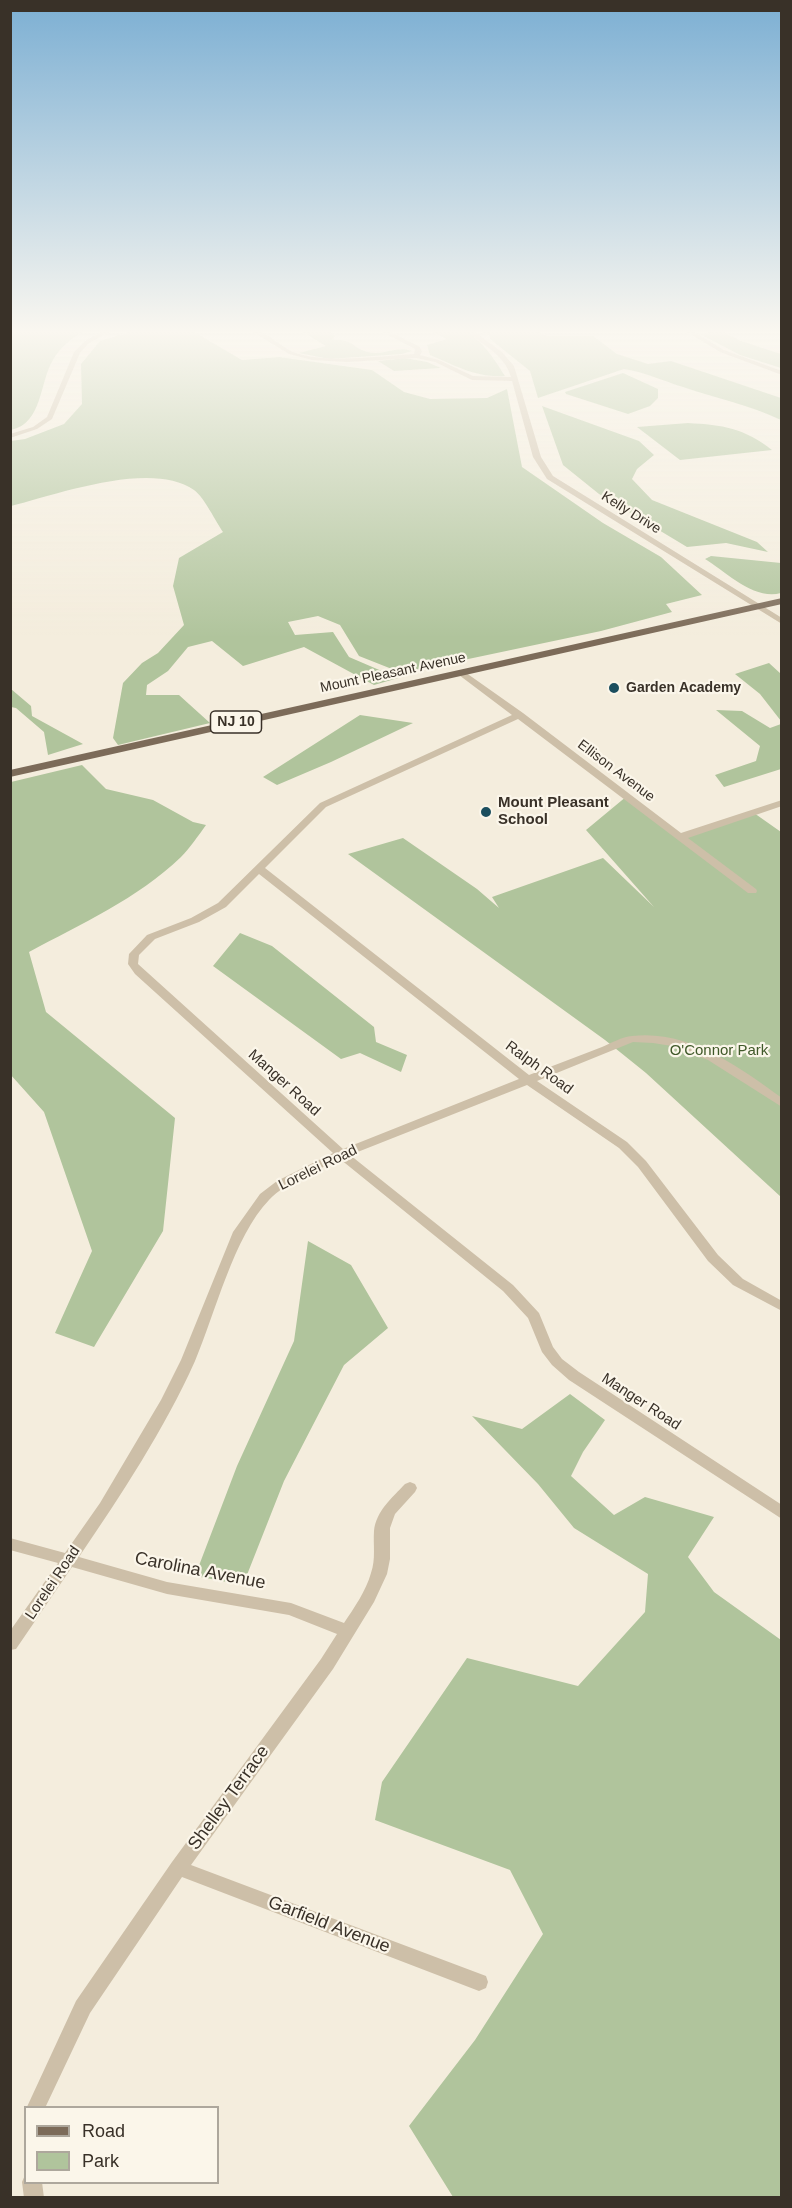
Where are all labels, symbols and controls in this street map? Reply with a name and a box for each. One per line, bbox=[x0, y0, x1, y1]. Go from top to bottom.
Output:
street label: Kelly Drive bbox=[598, 488, 664, 538]
street label: Mount Pleasant Avenue bbox=[319, 649, 467, 697]
place label: Garden Academy bbox=[626, 680, 741, 696]
marker: Garden Academy bbox=[607, 681, 621, 695]
road number: NJ 10 bbox=[210, 711, 262, 733]
street label: Ellison Avenue bbox=[574, 736, 658, 806]
place label: Mount Pleasant School bbox=[498, 794, 609, 829]
marker: Mount Pleasant School bbox=[479, 805, 493, 819]
street label: Ralph Road bbox=[502, 1037, 576, 1099]
park label: O'Connor Park bbox=[670, 1042, 768, 1060]
street label: Manger Road bbox=[244, 1046, 324, 1120]
street label: Lorelei Road bbox=[276, 1141, 360, 1195]
street label: Manger Road bbox=[598, 1370, 684, 1434]
street label: Lorelei Road bbox=[22, 1543, 84, 1623]
street label: Carolina Avenue bbox=[133, 1548, 267, 1594]
street label: Shelley Terrace bbox=[184, 1741, 274, 1855]
street label: Garfield Avenue bbox=[265, 1892, 393, 1958]
legend bbox=[24, 2106, 219, 2184]
text: Road bbox=[82, 2121, 125, 2141]
text: Park bbox=[82, 2151, 119, 2171]

